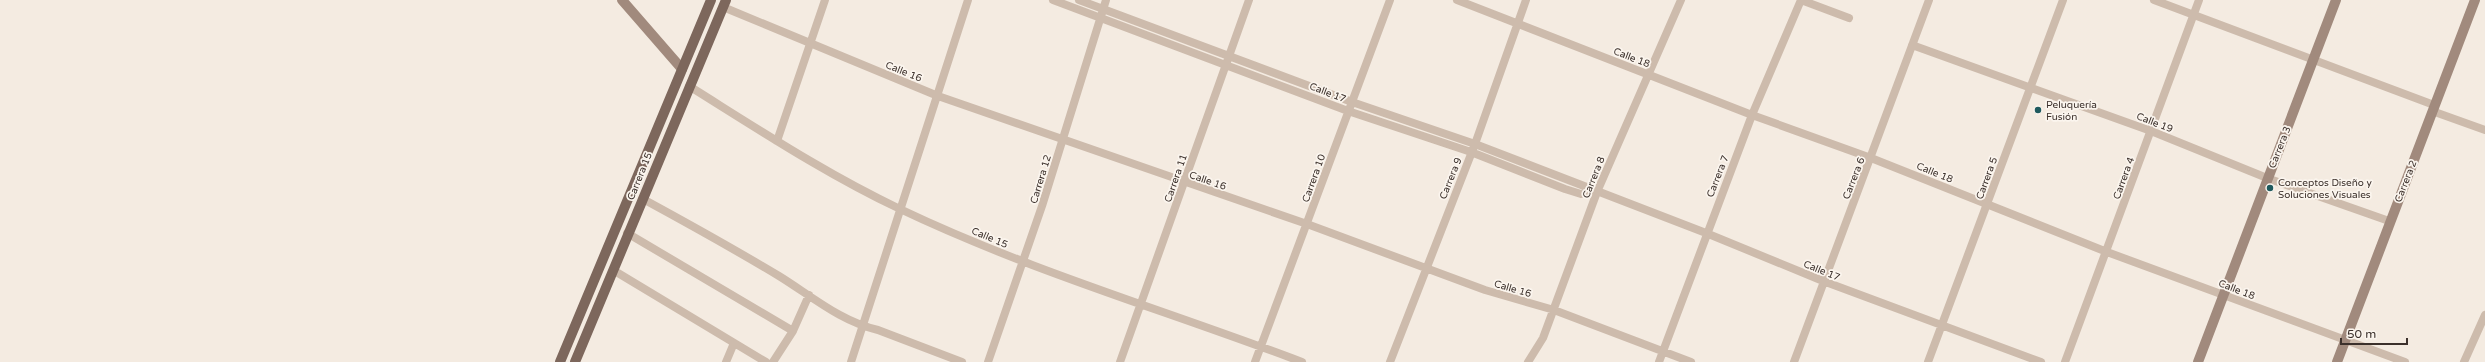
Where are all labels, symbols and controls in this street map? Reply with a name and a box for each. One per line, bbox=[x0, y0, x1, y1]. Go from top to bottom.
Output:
street label: Calle 18 bbox=[1612, 45, 1652, 70]
street label: Calle 16 bbox=[884, 59, 924, 85]
street label: Calle 17 bbox=[1308, 80, 1348, 105]
place label: Peluquería Fusión bbox=[2046, 99, 2097, 123]
marker: Peluquería Fusión bbox=[2033, 105, 2043, 115]
street label: Calle 19 bbox=[2135, 110, 2175, 135]
street label: Carrera 3 bbox=[2266, 125, 2293, 170]
street label: Carrera 15 bbox=[625, 151, 655, 202]
street label: Carrera 12 bbox=[1028, 153, 1054, 205]
street label: Carrera 11 bbox=[1162, 153, 1190, 204]
street label: Carrera 10 bbox=[1300, 153, 1328, 204]
street label: Carrera 7 bbox=[1704, 154, 1731, 199]
street label: Carrera 8 bbox=[1580, 155, 1608, 200]
street label: Carrera 9 bbox=[1437, 156, 1465, 201]
street label: Carrera 6 bbox=[1840, 156, 1867, 201]
street label: Carrera 5 bbox=[1974, 156, 2000, 201]
street label: Carrera 4 bbox=[2111, 156, 2137, 201]
street label: Carrera 2 bbox=[2392, 159, 2419, 204]
street label: Calle 18 bbox=[1915, 160, 1955, 186]
street label: Calle 16 bbox=[1188, 169, 1228, 193]
place label: Conceptos Diseño y Soluciones Visuales bbox=[2278, 177, 2373, 201]
marker: Conceptos Diseño y Soluciones Visuales bbox=[2265, 183, 2275, 193]
street label: Calle 15 bbox=[970, 225, 1010, 251]
street label: Calle 17 bbox=[1802, 258, 1842, 284]
street label: Calle 18 bbox=[2217, 277, 2257, 302]
street label: Calle 16 bbox=[1493, 278, 1533, 300]
scale bar bbox=[2341, 320, 2407, 346]
text: 50 m bbox=[2347, 327, 2376, 341]

